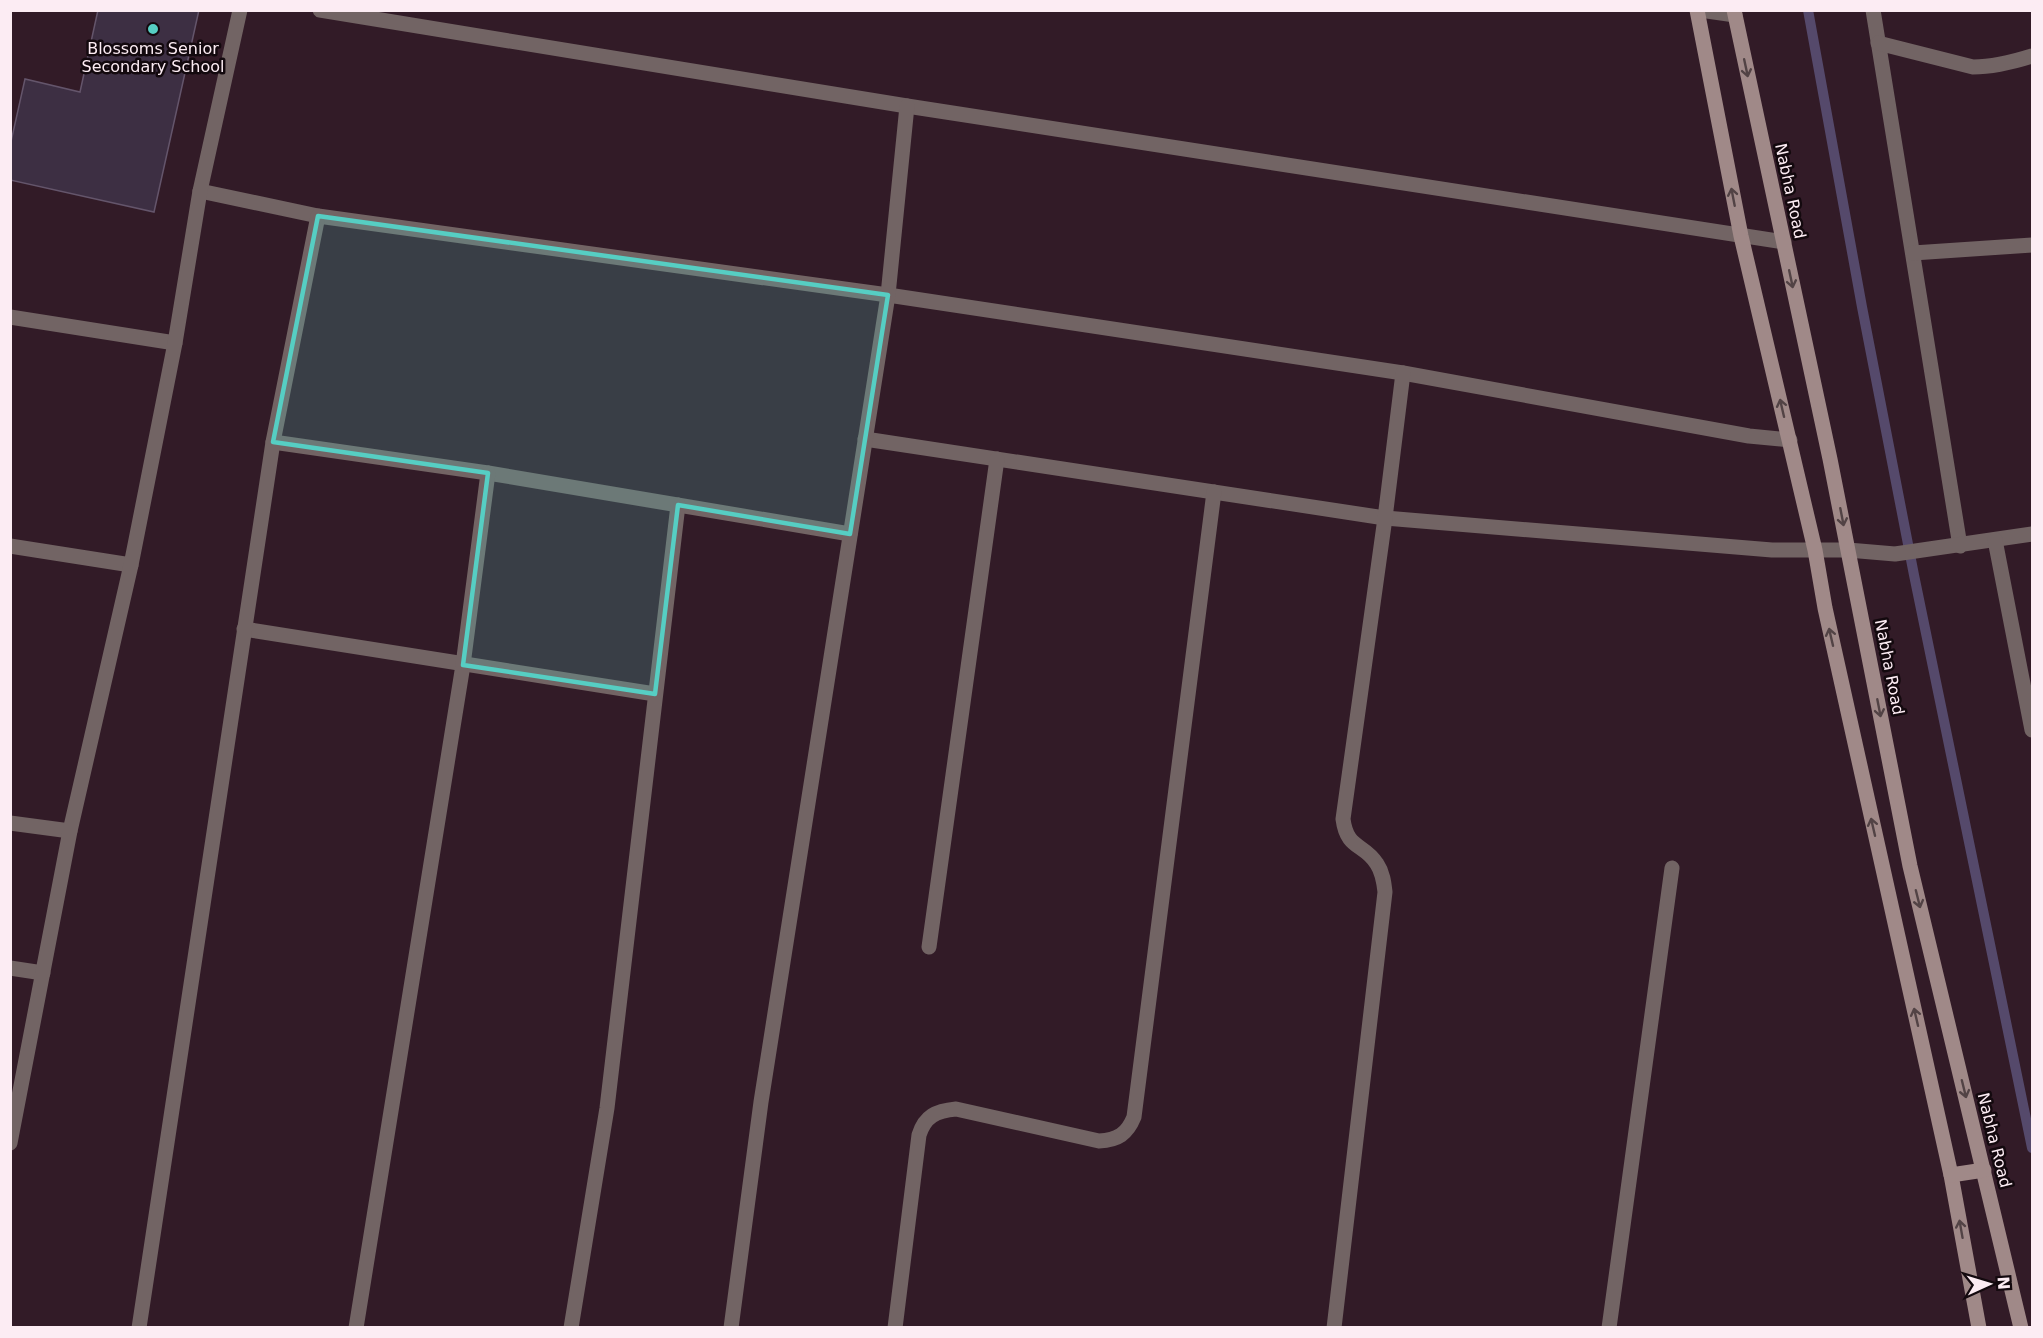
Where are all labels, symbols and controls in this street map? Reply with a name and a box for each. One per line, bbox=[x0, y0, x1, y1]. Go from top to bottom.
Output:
marker: Blossoms Senior Secondary School bbox=[146, 22, 160, 36]
place label: Blossoms Senior Secondary School bbox=[82, 39, 224, 76]
one-way arrow bbox=[1741, 57, 1752, 77]
street label: Nabha Road bbox=[1771, 142, 1810, 241]
one-way arrow bbox=[1727, 188, 1738, 207]
one-way arrow bbox=[1786, 269, 1798, 288]
one-way arrow bbox=[1775, 398, 1787, 417]
one-way arrow bbox=[1837, 506, 1848, 526]
street label: Nabha Road bbox=[1871, 618, 1908, 717]
one-way arrow bbox=[1825, 628, 1836, 647]
one-way arrow bbox=[1874, 698, 1885, 717]
one-way arrow bbox=[1867, 818, 1879, 837]
one-way arrow bbox=[1913, 889, 1925, 908]
one-way arrow bbox=[1910, 1008, 1921, 1028]
one-way arrow bbox=[1959, 1079, 1971, 1098]
street label: Nabha Road bbox=[1974, 1091, 2015, 1190]
one-way arrow bbox=[1955, 1219, 1966, 1239]
north arrow bbox=[1959, 1254, 2019, 1314]
text: N bbox=[1994, 1276, 2013, 1290]

